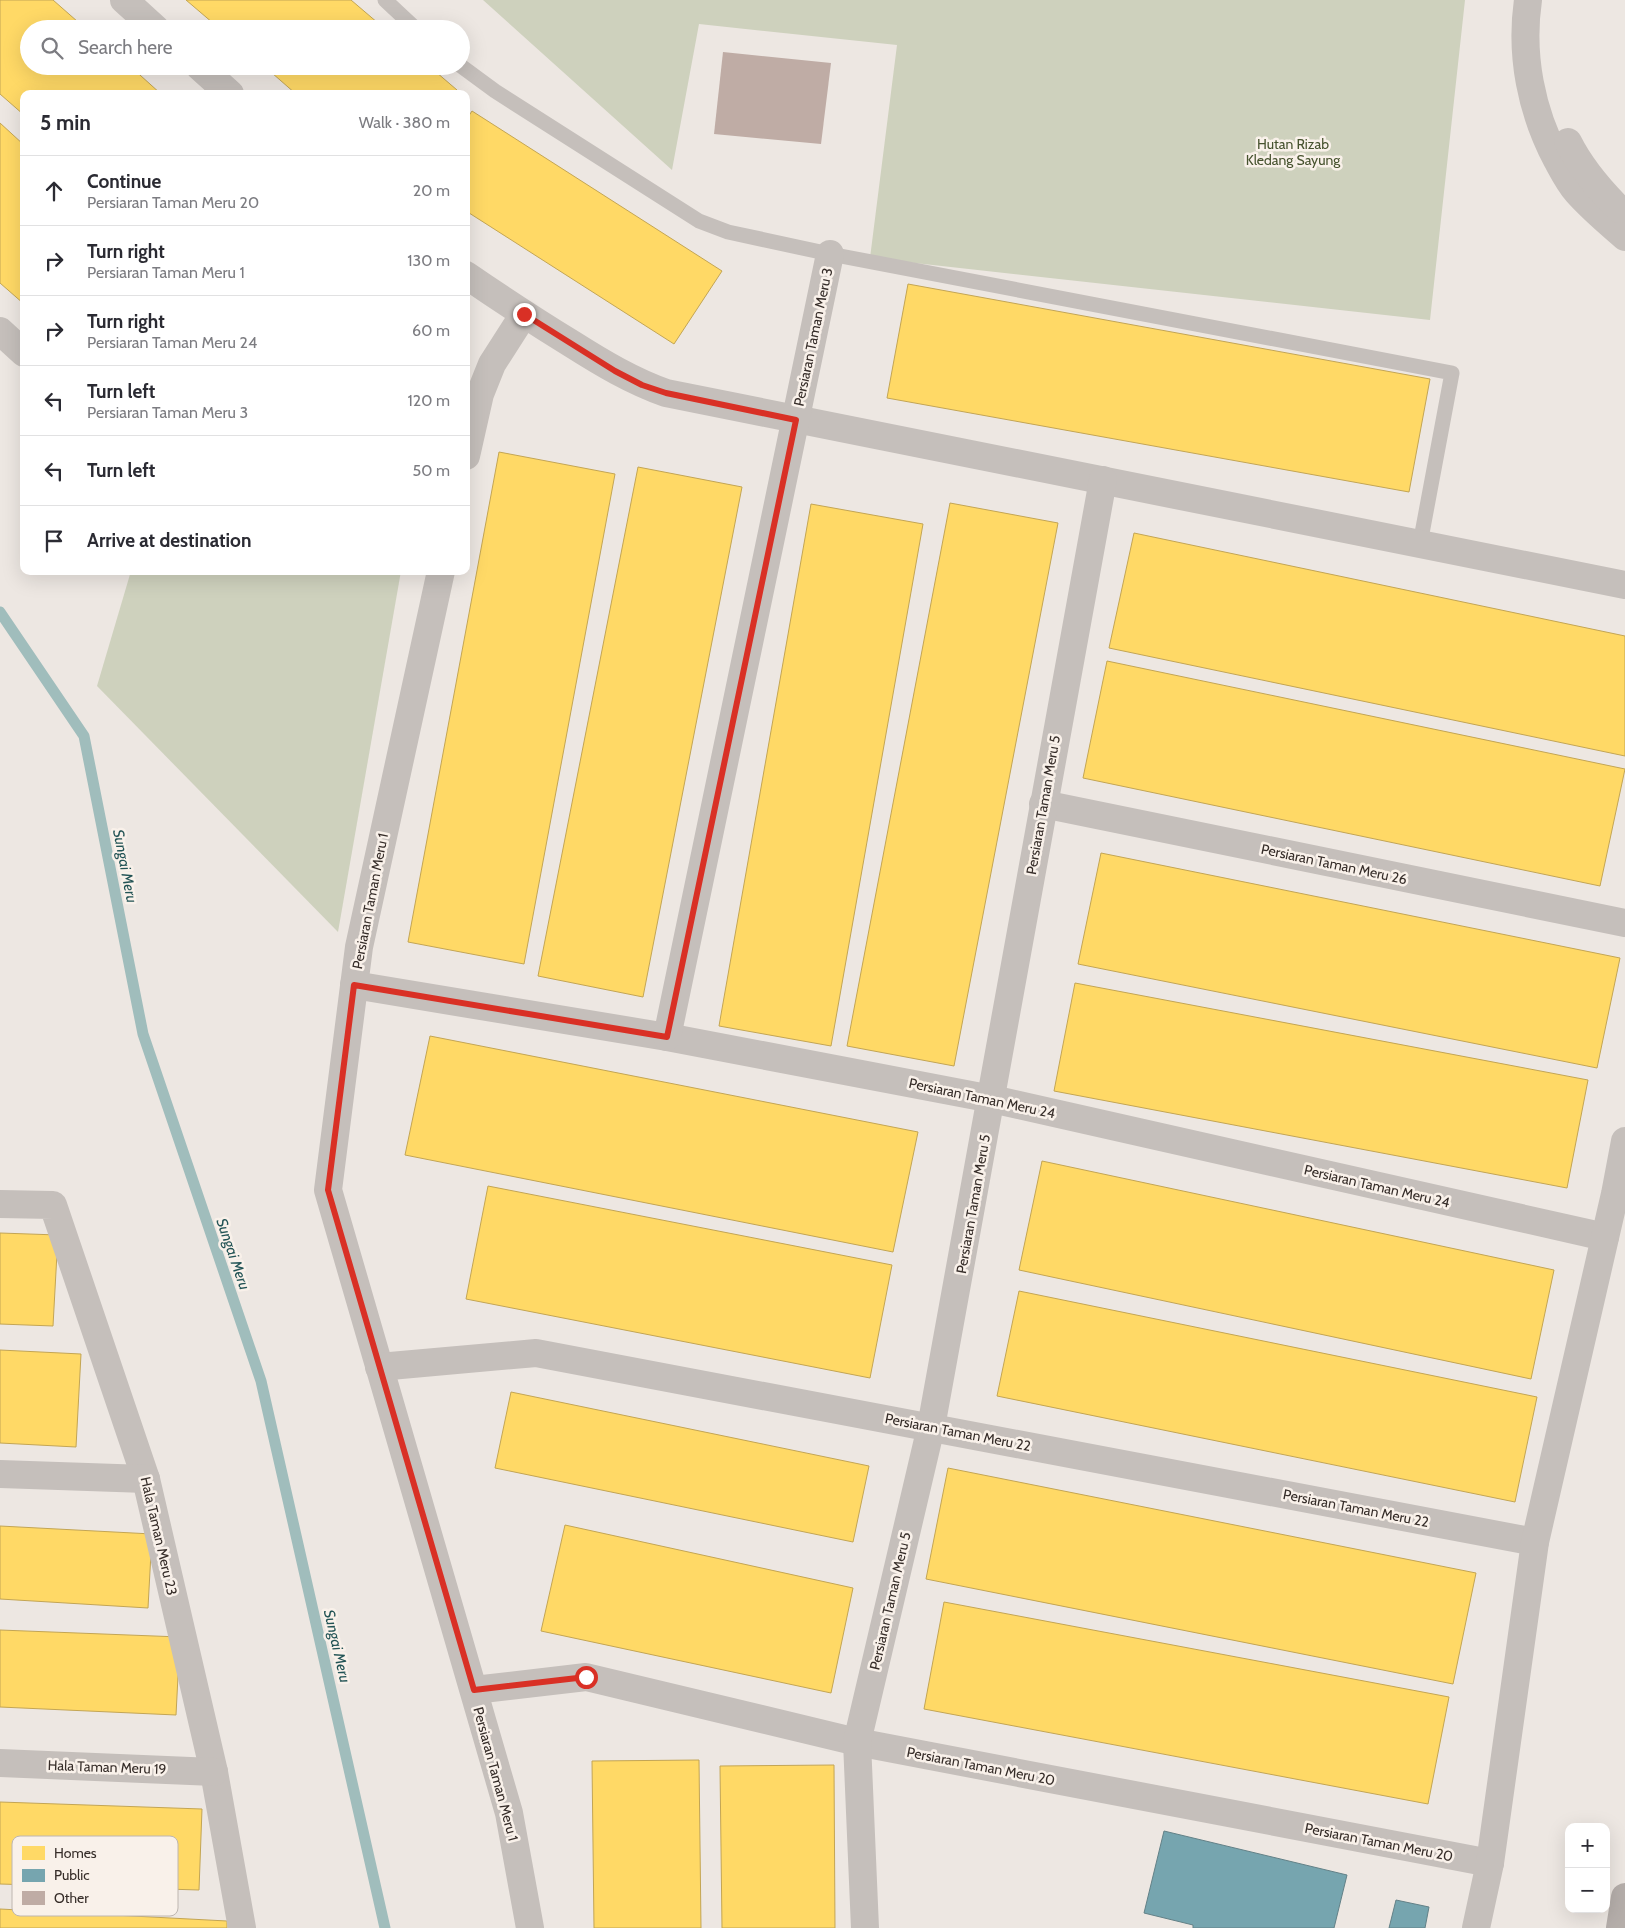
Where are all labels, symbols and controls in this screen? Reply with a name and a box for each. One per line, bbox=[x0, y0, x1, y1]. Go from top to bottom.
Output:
search box bbox=[20, 20, 470, 75]
icon: search bbox=[38, 34, 66, 62]
text: Search here bbox=[78, 36, 172, 59]
text: 5 min bbox=[40, 110, 91, 135]
text: Walk · 380 m bbox=[359, 113, 450, 132]
park label: Hutan Rizab Kledang Sayung bbox=[1246, 135, 1341, 169]
text: Continue bbox=[87, 170, 161, 193]
icon: ahead bbox=[40, 177, 68, 205]
text: 20 m bbox=[413, 181, 450, 200]
text: Persiaran Taman Meru 20 bbox=[87, 193, 259, 212]
text: Turn right bbox=[87, 240, 165, 263]
icon: right bbox=[40, 247, 68, 275]
text: 130 m bbox=[407, 251, 450, 270]
text: Persiaran Taman Meru 1 bbox=[87, 263, 245, 282]
street label: Persiaran Taman Meru 3 bbox=[790, 266, 836, 408]
route end bbox=[513, 303, 536, 326]
text: Turn right bbox=[87, 310, 165, 333]
icon: right bbox=[40, 317, 68, 345]
text: 60 m bbox=[412, 321, 450, 340]
text: Persiaran Taman Meru 24 bbox=[87, 333, 257, 352]
text: Turn left bbox=[87, 380, 155, 403]
icon: left bbox=[40, 387, 68, 415]
text: 120 m bbox=[408, 391, 450, 410]
text: Persiaran Taman Meru 3 bbox=[87, 403, 248, 422]
icon: left bbox=[40, 457, 68, 485]
text: Turn left bbox=[87, 459, 155, 482]
text: 50 m bbox=[413, 461, 450, 480]
icon: arrive bbox=[40, 527, 68, 555]
text: Arrive at destination bbox=[87, 529, 251, 552]
street label: Persiaran Taman Meru 5 bbox=[1022, 734, 1064, 876]
water label: Sungai Meru bbox=[109, 828, 141, 904]
street label: Persiaran Taman Meru 1 bbox=[348, 832, 392, 970]
street label: Persiaran Taman Meru 26 bbox=[1259, 840, 1409, 888]
street label: Persiaran Taman Meru 24 bbox=[907, 1074, 1057, 1122]
street label: Persiaran Taman Meru 5 bbox=[952, 1133, 994, 1275]
street label: Persiaran Taman Meru 24 bbox=[1302, 1160, 1452, 1212]
water label: Sungai Meru bbox=[212, 1216, 254, 1292]
street label: Persiaran Taman Meru 22 bbox=[884, 1409, 1032, 1455]
street label: Hala Taman Meru 23 bbox=[137, 1475, 181, 1597]
street label: Persiaran Taman Meru 22 bbox=[1282, 1485, 1430, 1531]
street label: Persiaran Taman Meru 5 bbox=[865, 1530, 915, 1672]
water label: Sungai Meru bbox=[320, 1608, 354, 1684]
route start bbox=[575, 1666, 598, 1689]
street label: Persiaran Taman Meru 1 bbox=[469, 1705, 523, 1843]
street label: Persiaran Taman Meru 20 bbox=[905, 1743, 1057, 1789]
street label: Hala Taman Meru 19 bbox=[47, 1756, 167, 1778]
street label: Persiaran Taman Meru 20 bbox=[1303, 1819, 1455, 1865]
map controls bbox=[1565, 1823, 1610, 1913]
button: + bbox=[1565, 1823, 1610, 1868]
legend bbox=[12, 1836, 178, 1916]
text: Homes bbox=[54, 1844, 97, 1862]
text: Public bbox=[54, 1866, 90, 1884]
button: − bbox=[1565, 1868, 1610, 1913]
text: Other bbox=[54, 1889, 89, 1907]

